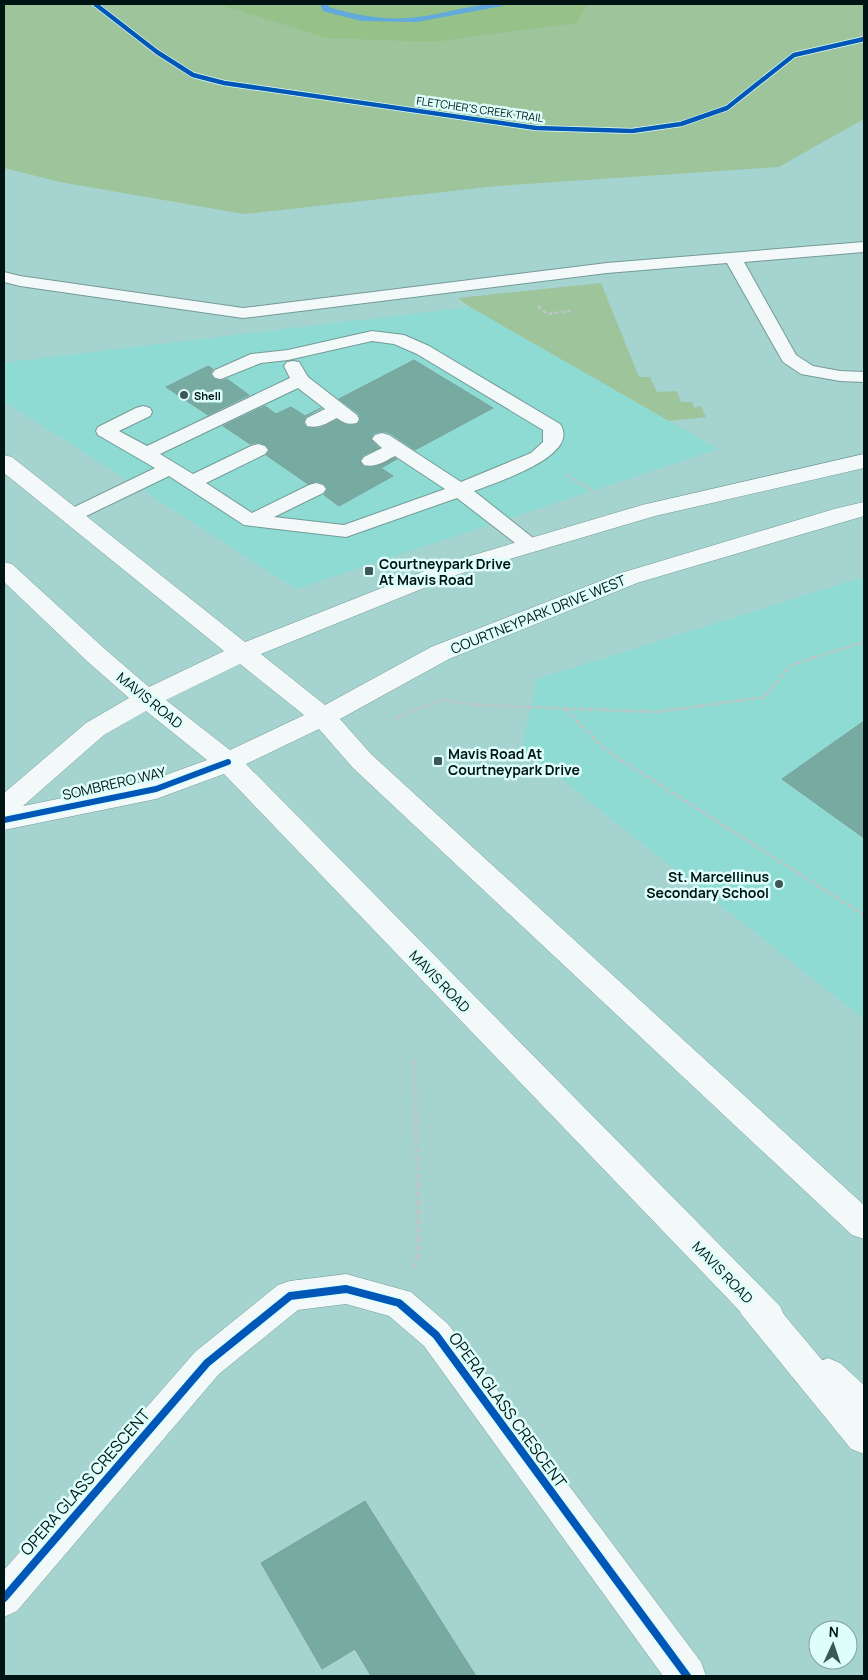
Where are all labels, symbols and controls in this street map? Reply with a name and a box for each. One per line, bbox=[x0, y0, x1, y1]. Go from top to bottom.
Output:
street label: FLETCHER'S CREEK TRAIL bbox=[415, 93, 545, 125]
place label: Shell bbox=[194, 388, 221, 403]
marker: Shell bbox=[178, 389, 190, 401]
place label: Courtneypark Drive At Mavis Road bbox=[379, 554, 511, 589]
marker: Courtneypark Drive At Mavis Road bbox=[363, 565, 375, 577]
street label: COURTNEYPARK DRIVE WEST bbox=[448, 570, 629, 658]
street label: MAVIS ROAD bbox=[113, 668, 187, 732]
place label: Mavis Road At Courtneypark Drive bbox=[448, 744, 580, 779]
marker: Mavis Road At Courtneypark Drive bbox=[432, 755, 444, 767]
street label: SOMBRERO WAY bbox=[60, 762, 168, 804]
place label: St. Marcellinus Secondary School bbox=[646, 867, 769, 902]
marker: St. Marcellinus Secondary School bbox=[773, 878, 785, 890]
street label: MAVIS ROAD bbox=[405, 946, 475, 1016]
street label: MAVIS ROAD bbox=[688, 1237, 758, 1307]
street label: OPERA GLASS CRESCENT bbox=[444, 1328, 572, 1493]
street label: OPERA GLASS CRESCENT bbox=[15, 1404, 155, 1560]
north arrow bbox=[808, 1620, 858, 1670]
text: N bbox=[828, 1622, 839, 1641]

